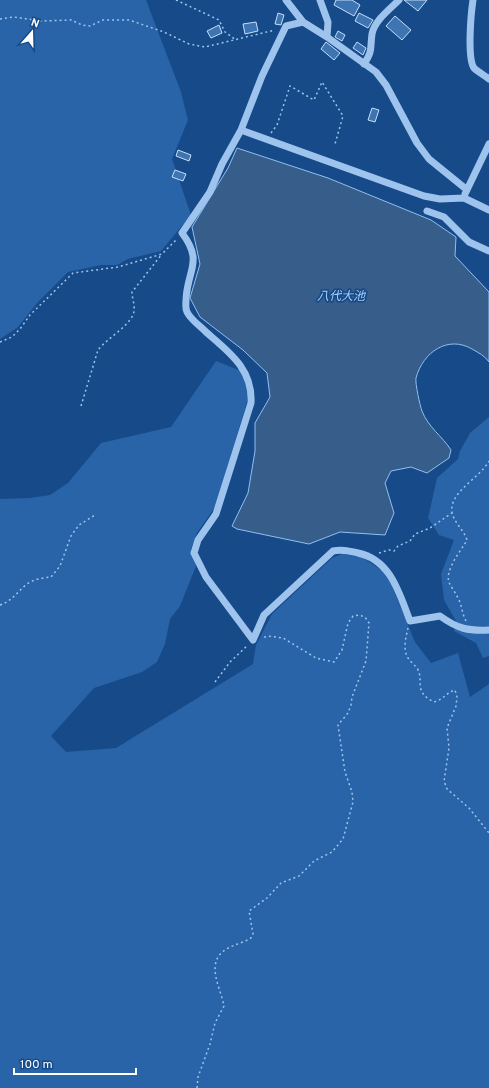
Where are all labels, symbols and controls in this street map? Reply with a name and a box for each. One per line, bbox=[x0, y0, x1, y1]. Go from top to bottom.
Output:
north arrow bbox=[12, 12, 52, 52]
text: N bbox=[29, 16, 41, 31]
water label: 八代大池 bbox=[317, 289, 366, 305]
scale bar bbox=[14, 1050, 136, 1076]
text: 100 m bbox=[20, 1057, 53, 1073]

